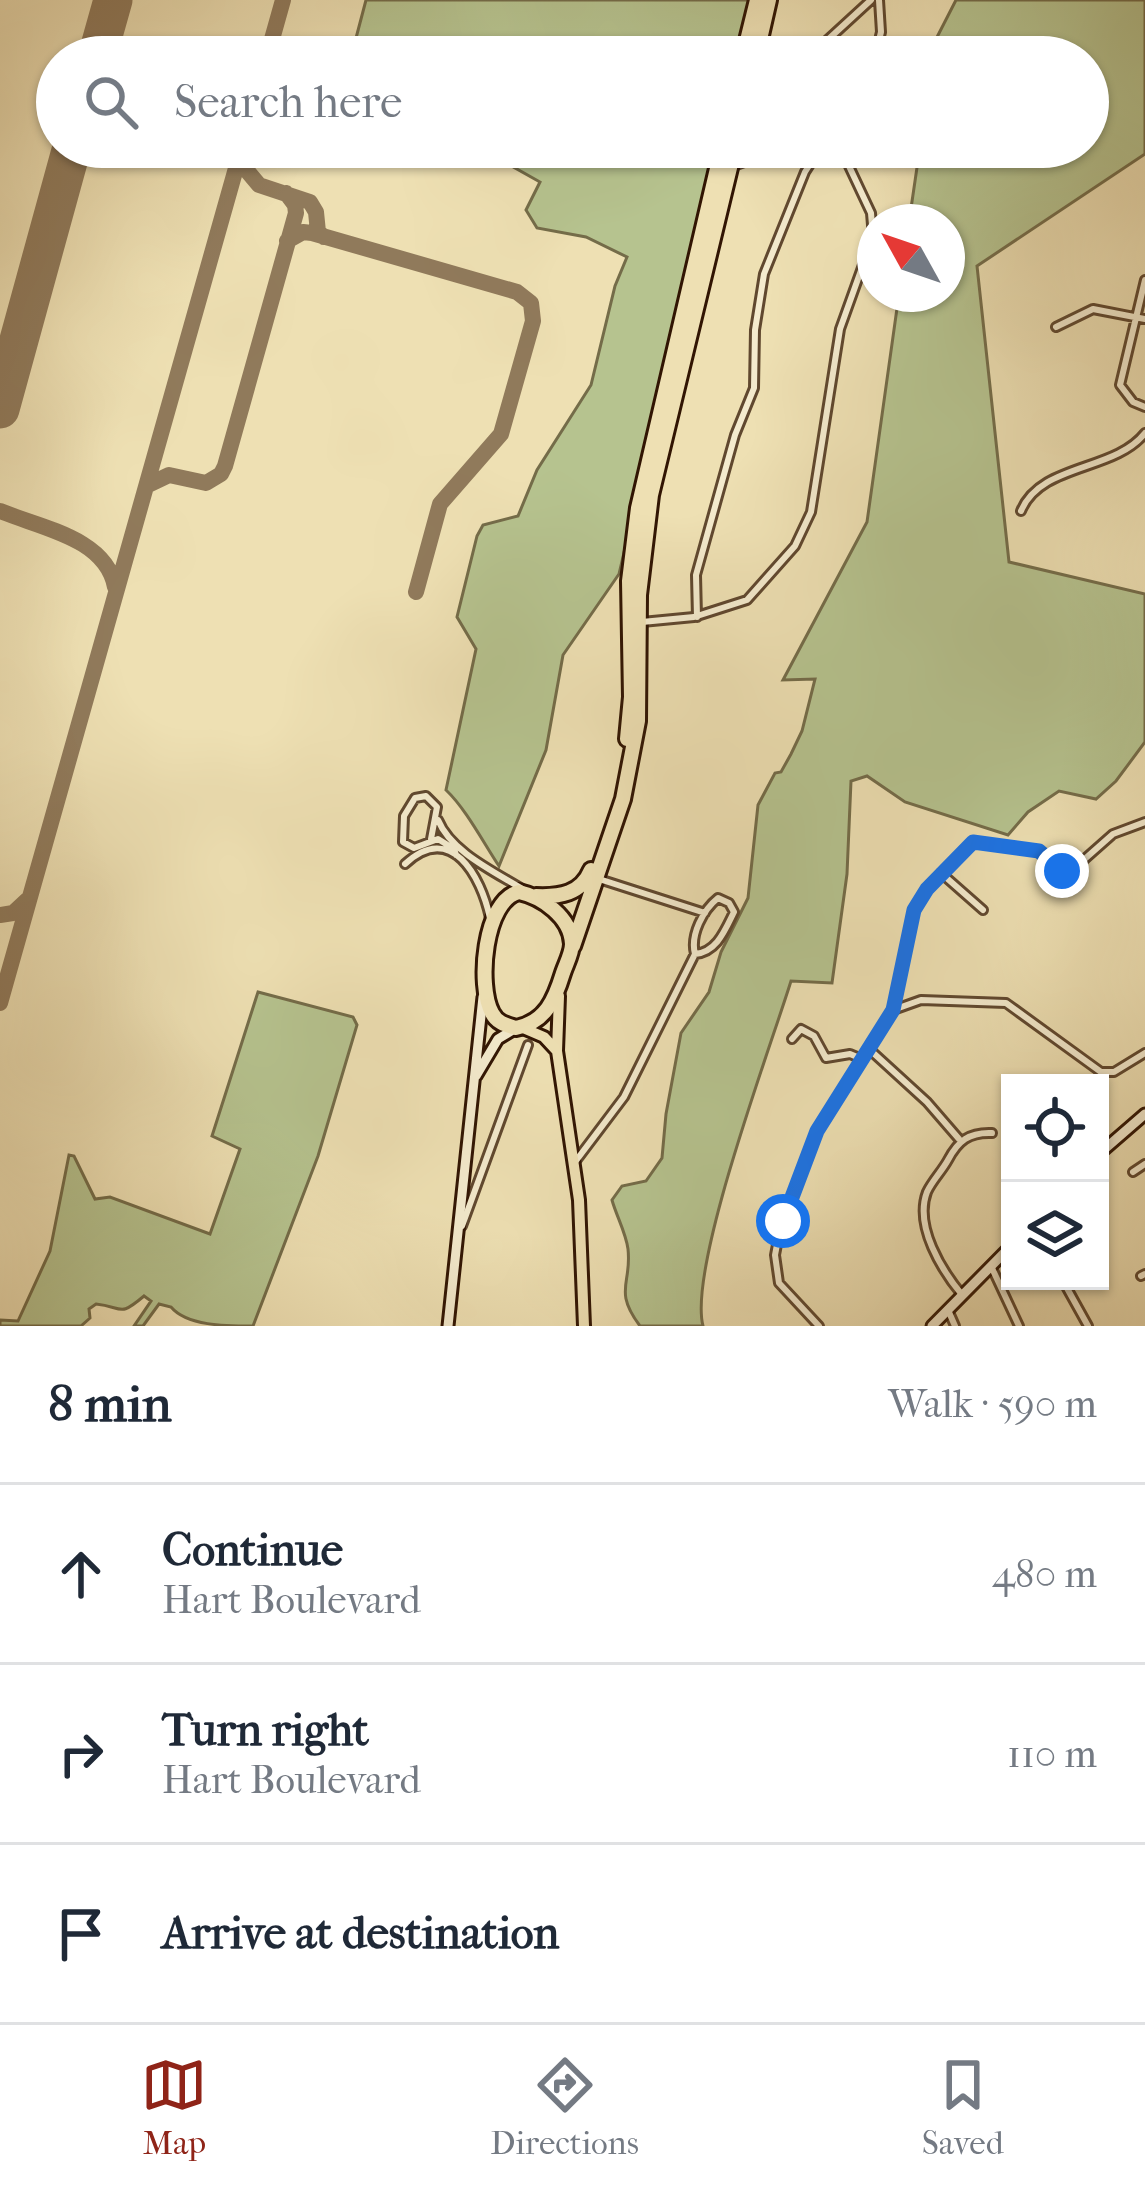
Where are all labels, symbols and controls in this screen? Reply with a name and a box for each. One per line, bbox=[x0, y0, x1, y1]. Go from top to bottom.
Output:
search box bbox=[36, 36, 1109, 168]
icon: search bbox=[78, 69, 144, 135]
text: Search here bbox=[174, 76, 402, 129]
north arrow bbox=[857, 204, 965, 312]
route end bbox=[1035, 844, 1089, 898]
map controls bbox=[1001, 1074, 1109, 1290]
button: locate bbox=[1001, 1074, 1109, 1182]
button: layers bbox=[1001, 1182, 1109, 1290]
route start bbox=[756, 1194, 810, 1248]
text: 8 min bbox=[48, 1374, 172, 1434]
text: Walk · 590 m bbox=[888, 1381, 1097, 1427]
text: Continue bbox=[162, 1524, 343, 1577]
icon: ahead bbox=[48, 1541, 114, 1607]
text: 480 m bbox=[992, 1551, 1097, 1597]
text: Hart Boulevard bbox=[162, 1577, 421, 1623]
text: Turn right bbox=[162, 1704, 369, 1757]
icon: right bbox=[48, 1721, 114, 1787]
text: 110 m bbox=[1007, 1731, 1097, 1777]
text: Hart Boulevard bbox=[162, 1757, 421, 1803]
icon: arrive bbox=[48, 1901, 114, 1967]
text: Arrive at destination bbox=[162, 1907, 559, 1960]
tab: Map bbox=[141, 2052, 207, 2163]
tab: Directions bbox=[490, 2052, 639, 2163]
tab: Saved bbox=[922, 2052, 1004, 2163]

